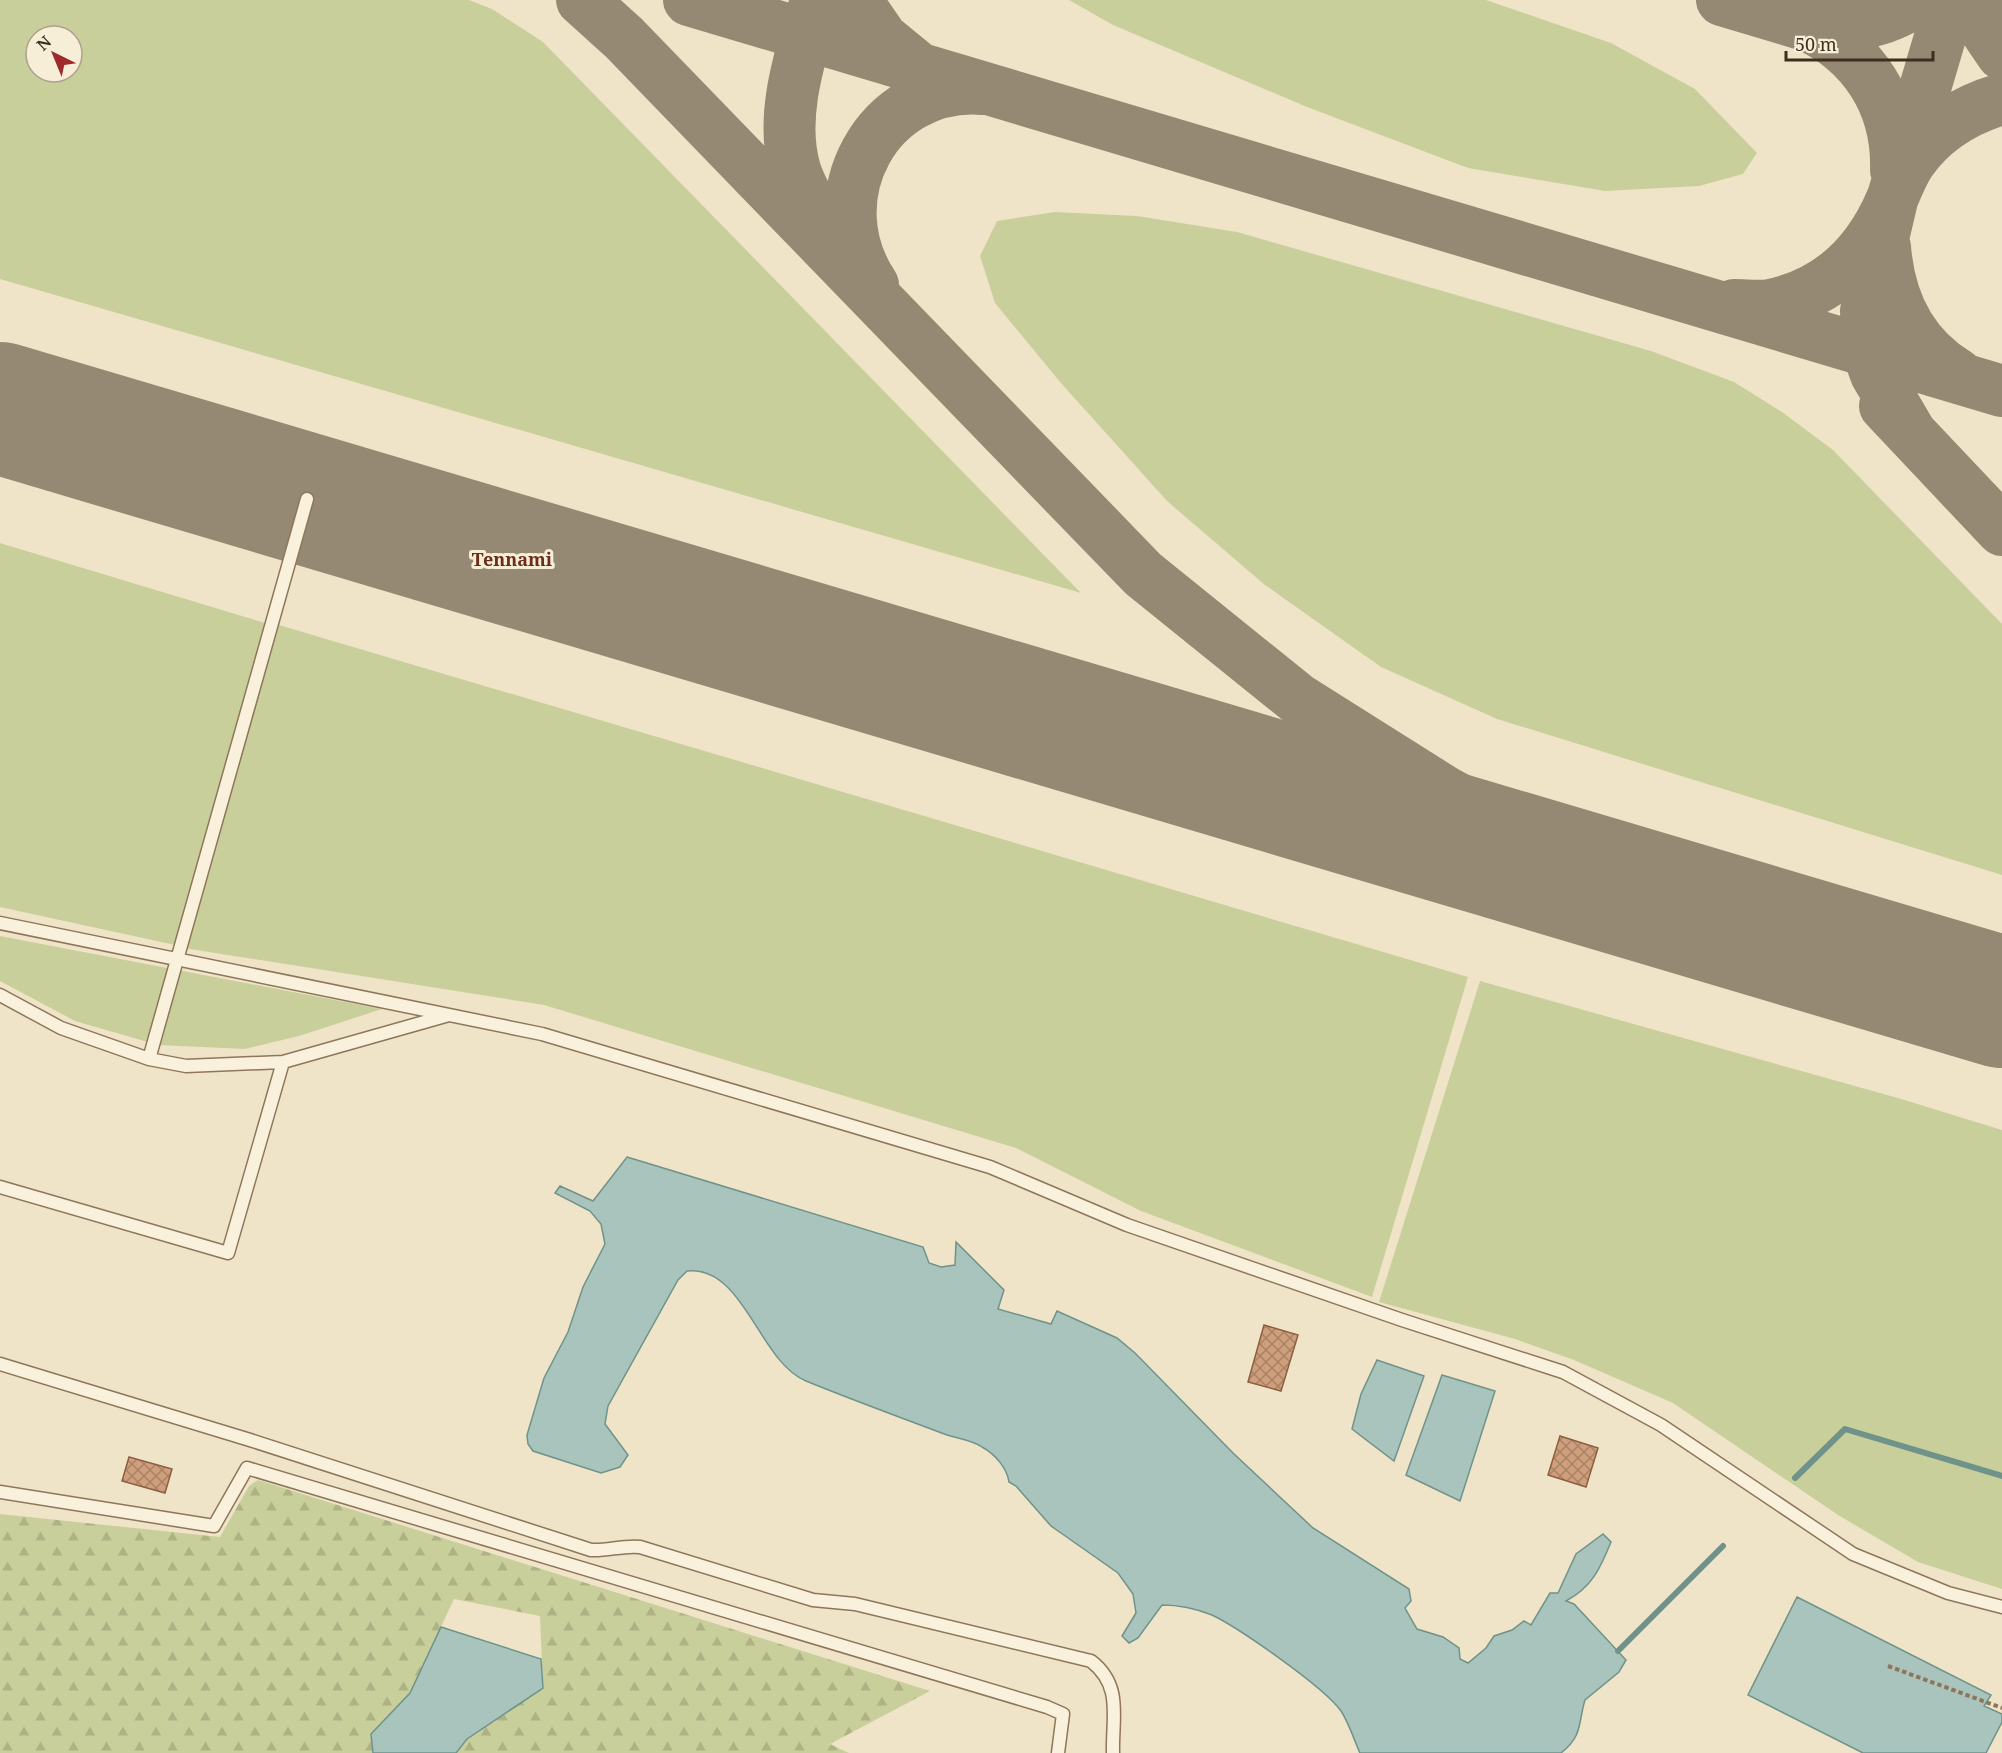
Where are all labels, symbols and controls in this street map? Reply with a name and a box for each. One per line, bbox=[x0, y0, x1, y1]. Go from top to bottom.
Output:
north arrow bbox=[24, 24, 84, 84]
scale bar bbox=[1786, 24, 1933, 62]
text: N bbox=[32, 30, 56, 55]
text: 50 m bbox=[1795, 32, 1837, 56]
district label: Tennami bbox=[472, 547, 553, 571]

